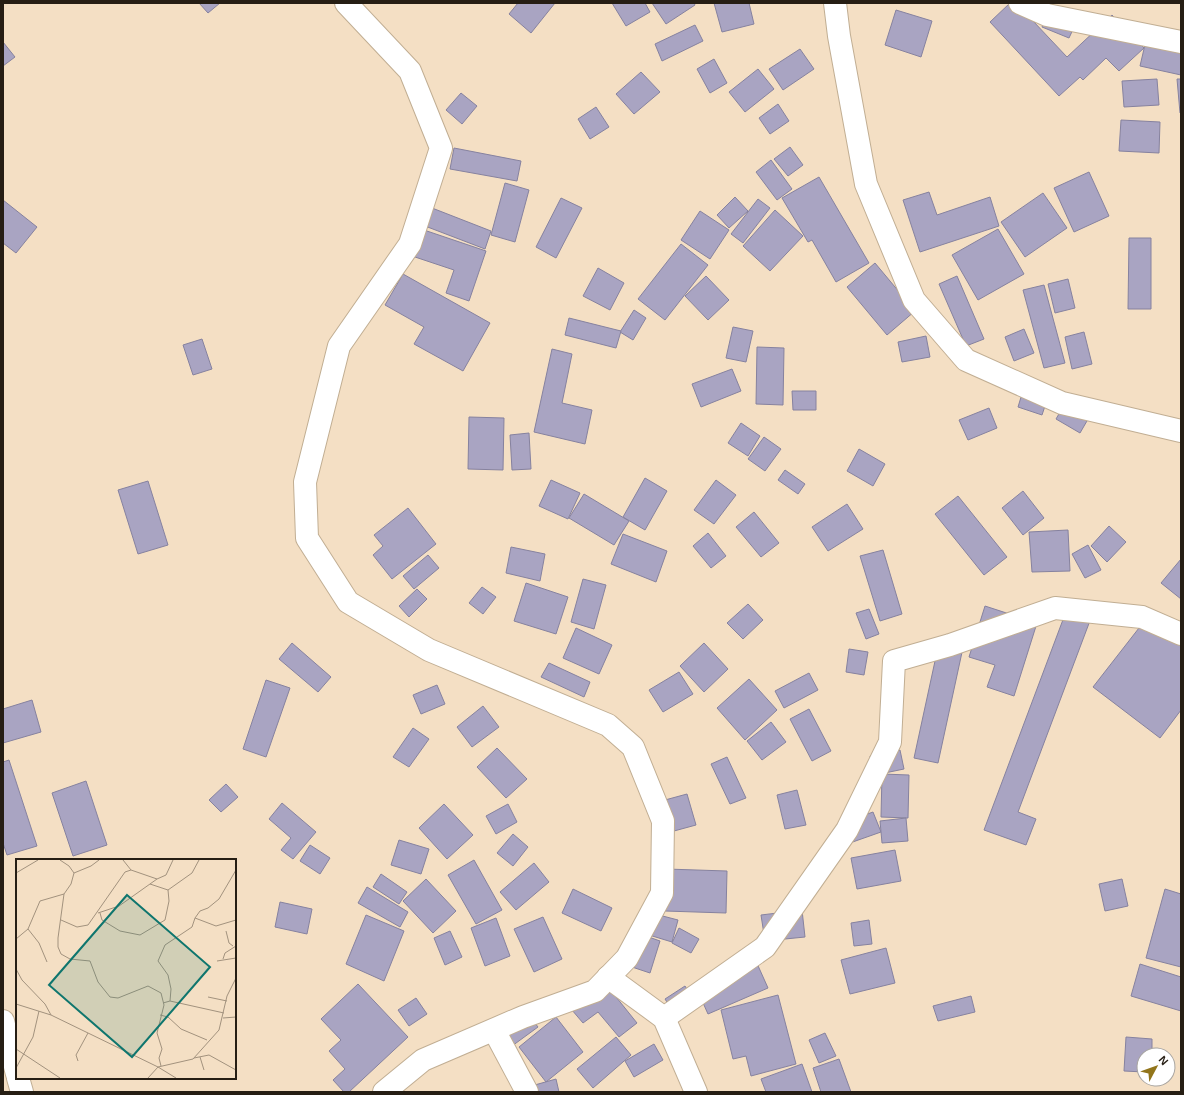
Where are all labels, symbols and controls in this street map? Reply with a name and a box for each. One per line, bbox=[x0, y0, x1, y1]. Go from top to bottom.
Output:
inset map bbox=[16, 859, 236, 1079]
north arrow bbox=[1136, 1047, 1176, 1087]
text: N bbox=[1156, 1054, 1171, 1067]

